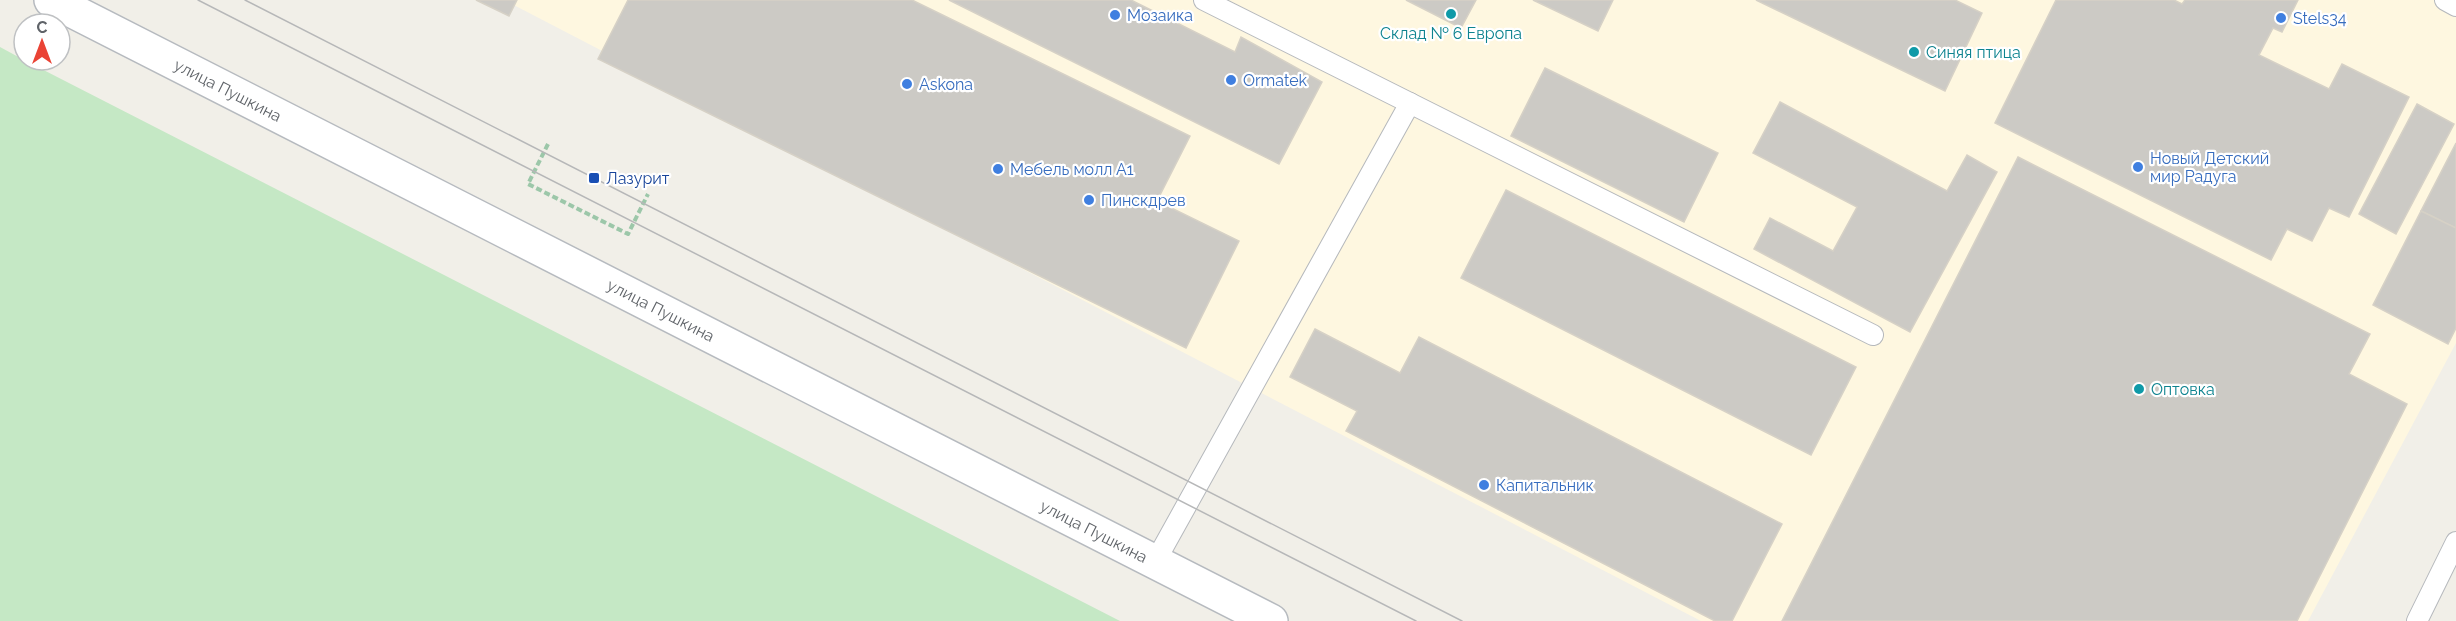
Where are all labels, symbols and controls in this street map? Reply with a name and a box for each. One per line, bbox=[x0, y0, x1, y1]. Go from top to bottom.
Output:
place label: Мозаика bbox=[1127, 6, 1193, 25]
marker: Склад № 6 Европа bbox=[1444, 7, 1458, 21]
marker: Мозаика bbox=[1108, 8, 1122, 22]
place label: Stels34 bbox=[2293, 9, 2347, 28]
marker: Stels34 bbox=[2274, 11, 2288, 25]
north arrow bbox=[12, 12, 72, 72]
text: С bbox=[37, 18, 48, 37]
place label: Склад № 6 Европа bbox=[1380, 24, 1522, 43]
place label: Синяя птица bbox=[1926, 43, 2021, 62]
marker: Синяя птица bbox=[1907, 45, 1921, 59]
street label: улица Пушкина bbox=[171, 55, 285, 126]
place label: Ormatek bbox=[1243, 71, 1308, 90]
marker: Ormatek bbox=[1224, 73, 1238, 87]
place label: Askona bbox=[919, 75, 973, 94]
marker: Askona bbox=[900, 77, 914, 91]
place label: Новый Детский мир Радуга bbox=[2150, 149, 2269, 186]
place label: Мебель молл А1 bbox=[1010, 160, 1134, 179]
marker: Новый Детский мир Радуга bbox=[2131, 160, 2145, 174]
marker: Мебель молл А1 bbox=[991, 162, 1005, 176]
place label: Лазурит bbox=[606, 169, 670, 188]
marker: Лазурит bbox=[587, 171, 601, 185]
place label: Пинскдрев bbox=[1101, 191, 1185, 210]
marker: Пинскдрев bbox=[1082, 193, 1096, 207]
street label: улица Пушкина bbox=[604, 275, 718, 346]
place label: Оптовка bbox=[2151, 380, 2215, 399]
marker: Оптовка bbox=[2132, 382, 2146, 396]
place label: Капитальник bbox=[1496, 476, 1594, 495]
marker: Капитальник bbox=[1477, 478, 1491, 492]
street label: улица Пушкина bbox=[1037, 496, 1151, 567]

